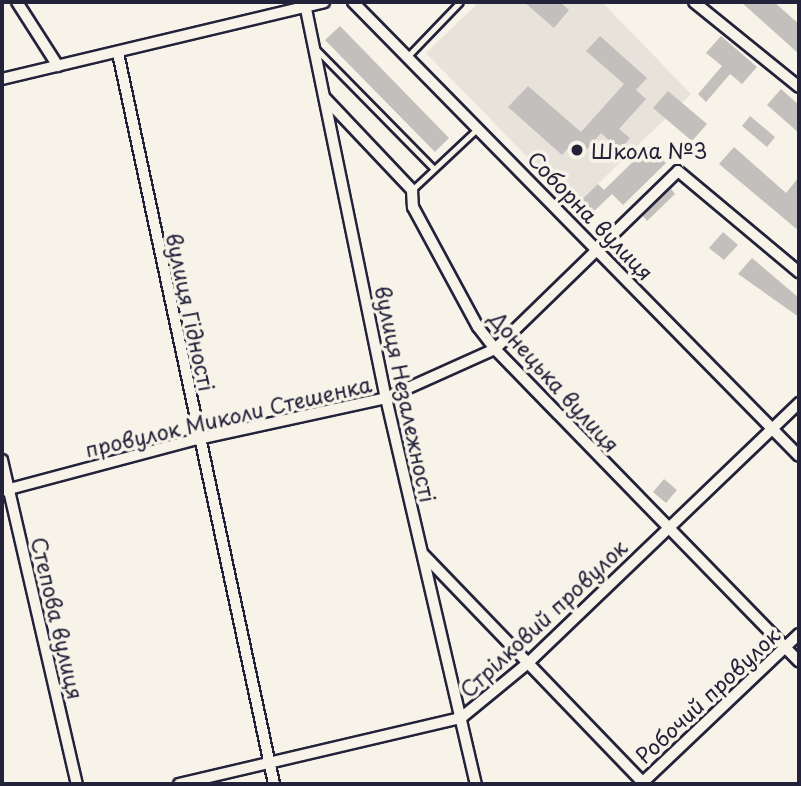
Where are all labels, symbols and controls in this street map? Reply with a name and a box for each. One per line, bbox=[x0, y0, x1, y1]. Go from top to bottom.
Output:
place label: Школа №3 bbox=[591, 137, 708, 163]
marker: Школа №3 bbox=[569, 142, 585, 158]
street label: Соборна вулиця bbox=[523, 145, 659, 285]
street label: вулиця Гідності bbox=[162, 231, 220, 393]
street label: вулиця Незалежності bbox=[371, 283, 441, 505]
street label: Донецька вулиця bbox=[485, 305, 625, 457]
street label: провулок Миколи Стешенка bbox=[81, 371, 375, 461]
street label: Степова вулиця bbox=[27, 534, 89, 702]
street label: Стрілковий провулок bbox=[454, 534, 632, 702]
street label: Робочий провулок bbox=[630, 622, 784, 768]

